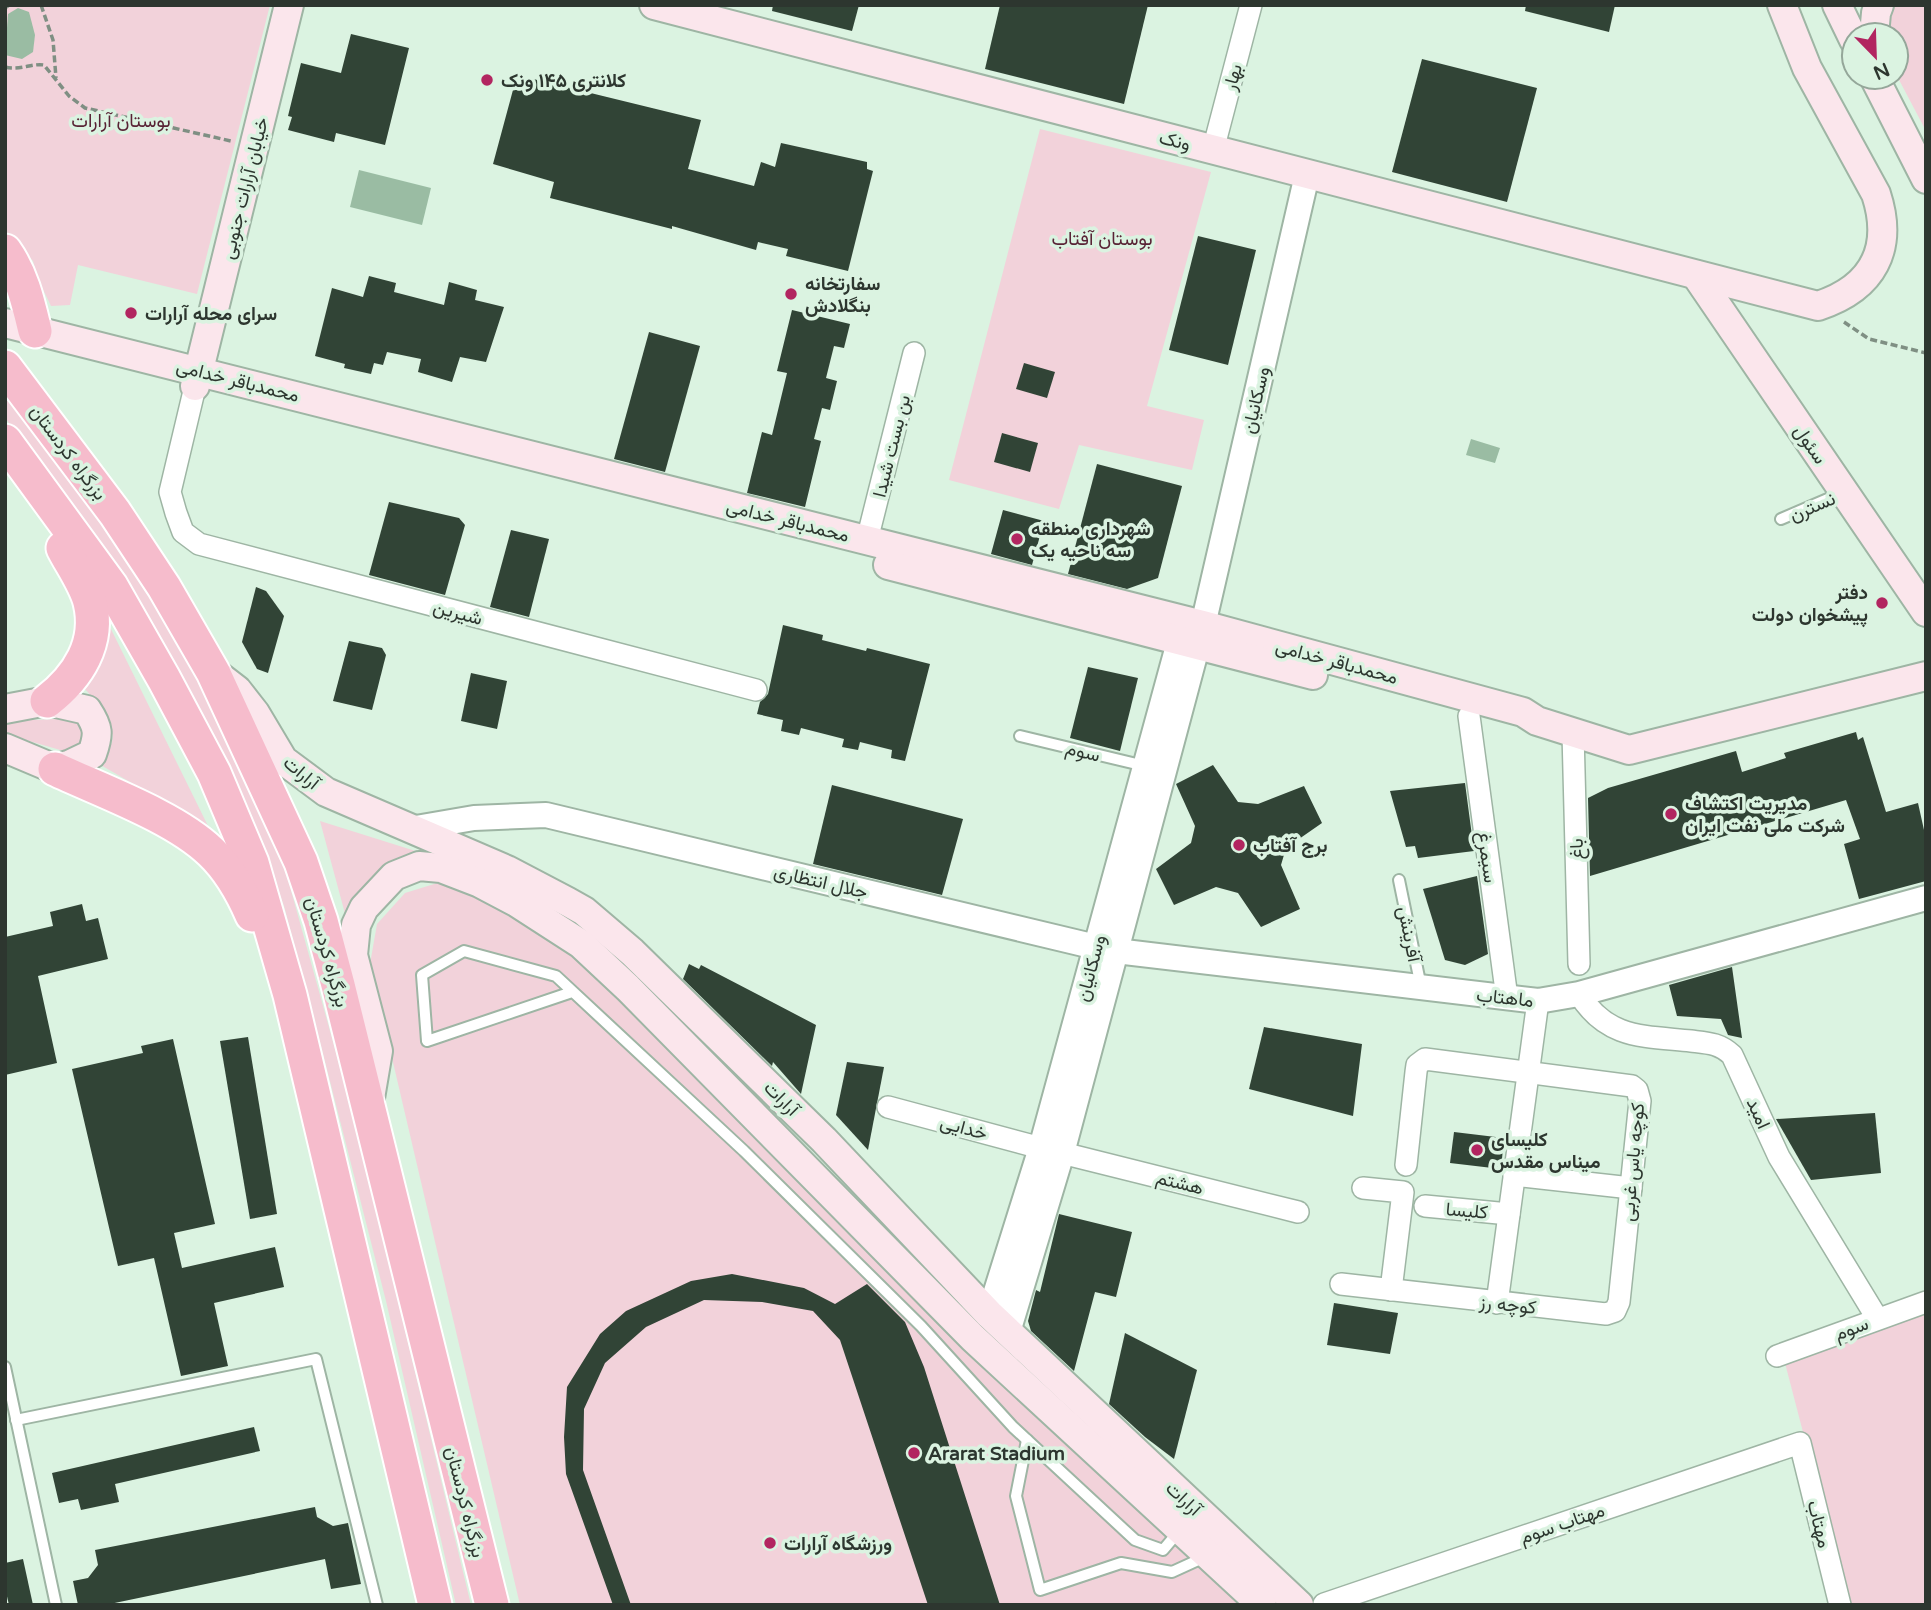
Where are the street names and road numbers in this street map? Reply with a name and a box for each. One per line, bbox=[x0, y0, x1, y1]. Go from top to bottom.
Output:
street label: بهار bbox=[1219, 62, 1247, 94]
street label: خیابان آرارات جنوبی bbox=[217, 115, 273, 261]
street label: ونک bbox=[1157, 126, 1193, 155]
street label: محمدباقر خدامی bbox=[174, 355, 301, 407]
street label: وسکانیان bbox=[1238, 365, 1274, 436]
street label: بن بست شیدا bbox=[869, 393, 915, 500]
street label: بزرگراه کردستان bbox=[25, 401, 111, 505]
street label: سئول bbox=[1789, 421, 1831, 468]
street label: نسترن bbox=[1786, 487, 1839, 526]
street label: محمدباقر خدامی bbox=[724, 495, 851, 547]
street label: شیرین bbox=[431, 596, 485, 630]
street label: محمدباقر خدامی bbox=[1273, 635, 1400, 689]
street label: سوم bbox=[1063, 737, 1102, 768]
street label: آرارات bbox=[279, 751, 325, 795]
street label: سیمرغ bbox=[1472, 830, 1502, 884]
street label: باغ bbox=[1566, 838, 1589, 860]
street label: جلال انتظاری bbox=[772, 861, 870, 903]
street label: بزرگراه کردستان bbox=[301, 895, 353, 1010]
street label: آفرینش bbox=[1393, 904, 1425, 965]
street label: وسکانیان bbox=[1072, 932, 1110, 1004]
street label: ماهتاب bbox=[1475, 984, 1534, 1012]
street label: آرارات bbox=[759, 1077, 804, 1122]
street label: امید bbox=[1742, 1095, 1775, 1132]
street label: کوچه یاس غربی bbox=[1617, 1102, 1651, 1223]
street label: خدایی bbox=[938, 1111, 990, 1145]
street label: هشتم bbox=[1154, 1166, 1206, 1200]
street label: کلیسا bbox=[1445, 1198, 1489, 1224]
street label: کوچه رز bbox=[1477, 1291, 1537, 1321]
street label: سوم bbox=[1831, 1312, 1872, 1346]
street label: بزرگراه کردستان bbox=[441, 1444, 489, 1560]
street label: آرارات bbox=[1161, 1477, 1207, 1522]
street label: مهتاب bbox=[1802, 1498, 1836, 1550]
street label: مهتاب سوم bbox=[1517, 1499, 1608, 1550]

